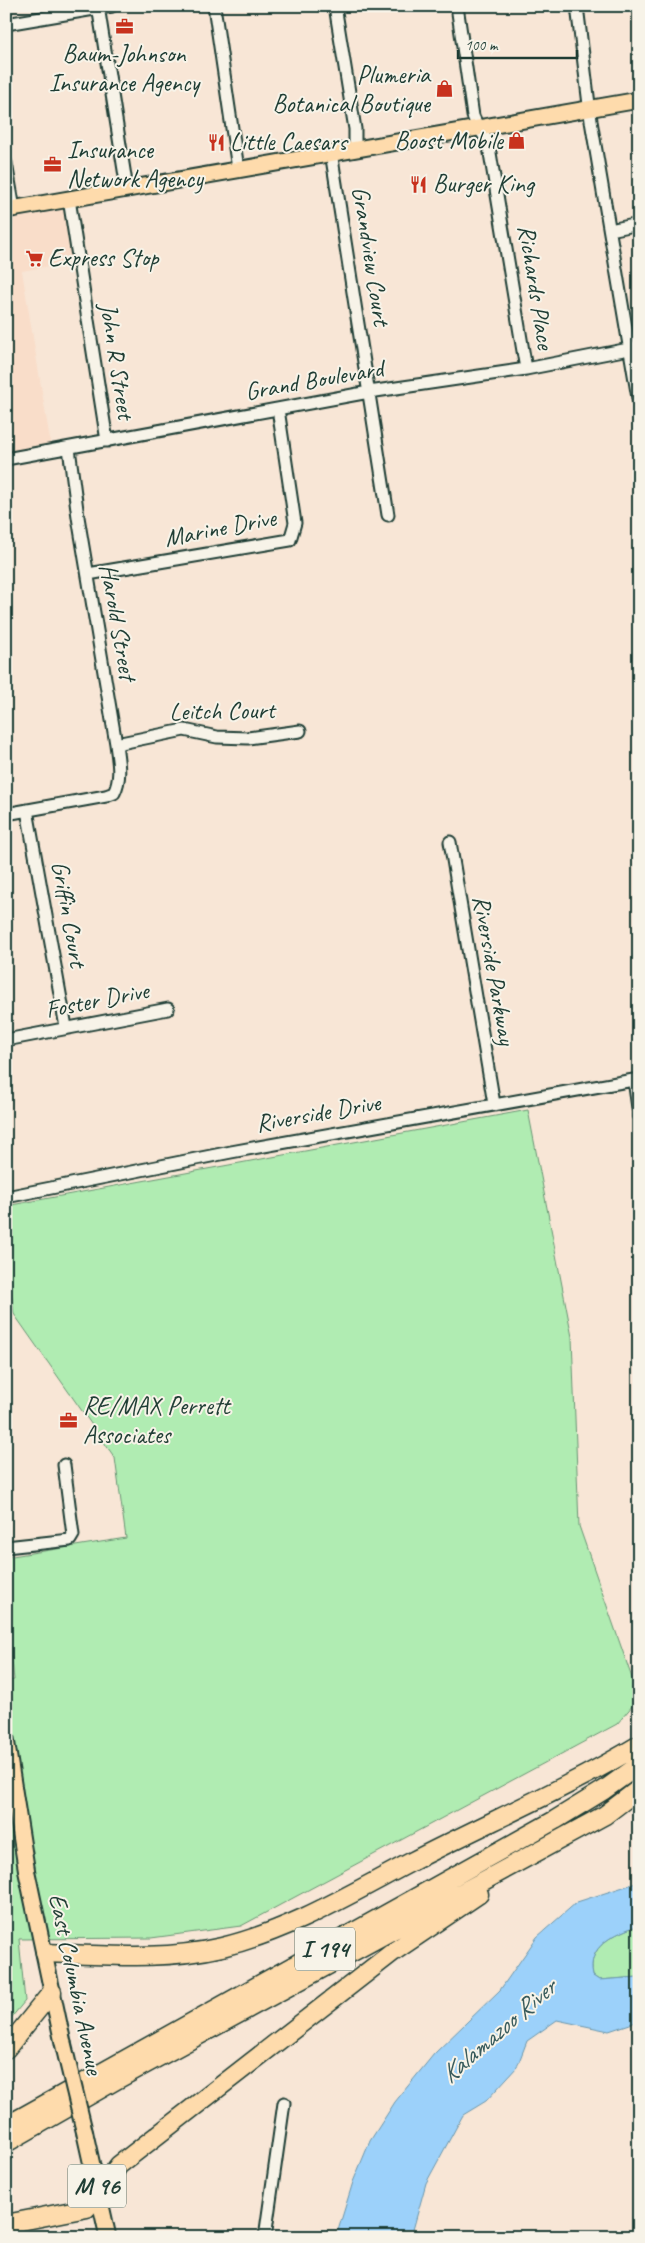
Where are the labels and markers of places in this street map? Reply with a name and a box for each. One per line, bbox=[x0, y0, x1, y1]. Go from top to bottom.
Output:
office icon: Baum-Johnson Insurance Agency bbox=[114, 17, 134, 37]
place label: Baum-Johnson Insurance Agency bbox=[49, 38, 202, 99]
place label: Plumeria Botanical Boutique bbox=[273, 59, 432, 120]
shop icon: Plumeria Botanical Boutique bbox=[434, 79, 454, 99]
place label: Boost Mobile bbox=[395, 125, 505, 157]
place label: Little Caesars bbox=[230, 126, 349, 158]
shop icon: Boost Mobile bbox=[507, 131, 527, 151]
restaurant icon: Little Caesars bbox=[206, 132, 226, 152]
place label: Insurance Network Agency bbox=[67, 134, 204, 195]
office icon: Insurance Network Agency bbox=[43, 154, 63, 174]
place label: Burger King bbox=[433, 168, 536, 200]
restaurant icon: Burger King bbox=[409, 174, 429, 194]
place label: Express Stop bbox=[48, 242, 160, 274]
supermarket icon: Express Stop bbox=[24, 248, 44, 268]
place label: RE/MAX Perrett Associates bbox=[83, 1390, 232, 1451]
office icon: RE/MAX Perrett Associates bbox=[59, 1410, 79, 1430]

